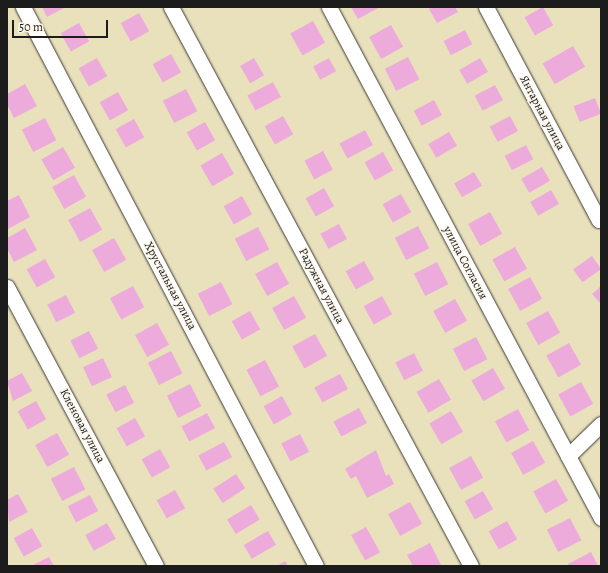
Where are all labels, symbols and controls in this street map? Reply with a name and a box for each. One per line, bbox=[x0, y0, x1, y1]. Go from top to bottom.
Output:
scale bar bbox=[14, 12, 110, 38]
text: 50 m bbox=[19, 19, 43, 35]
street label: Янтарная улица bbox=[516, 73, 568, 153]
street label: улица Согласия bbox=[440, 224, 490, 302]
street label: Хрустальная улица bbox=[141, 240, 199, 332]
street label: Радужная улица bbox=[295, 246, 347, 326]
street label: Кленовая улица bbox=[56, 386, 108, 466]

